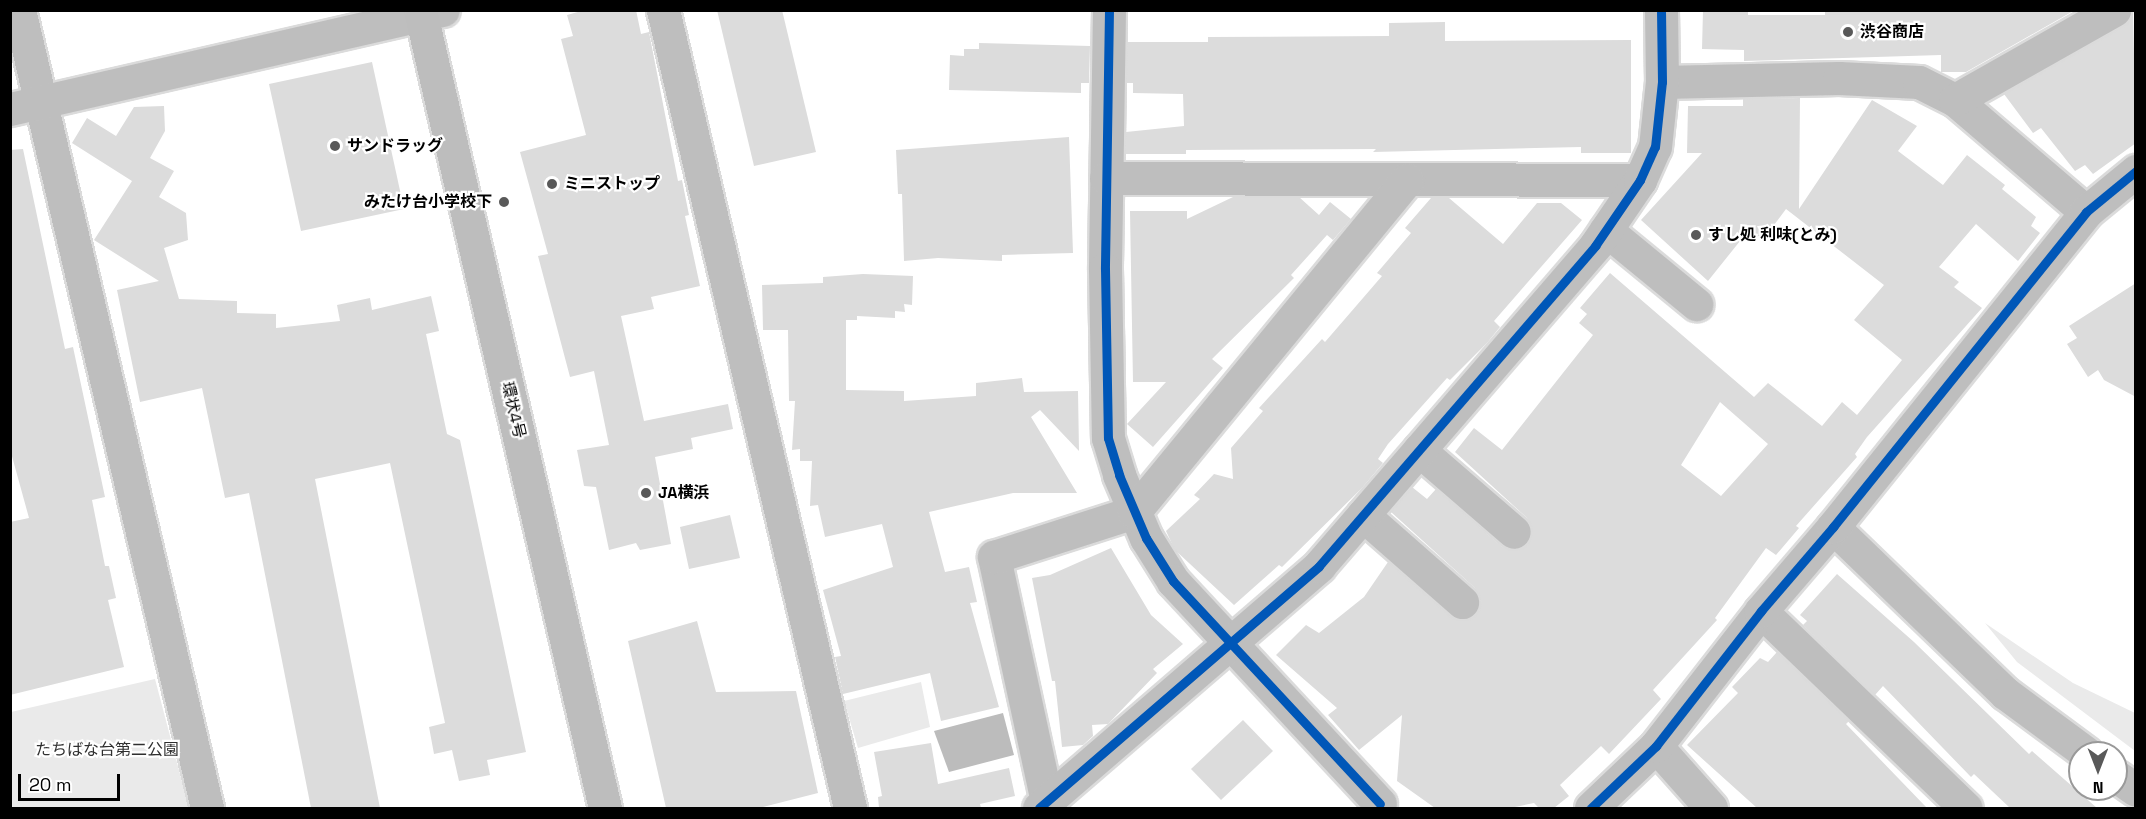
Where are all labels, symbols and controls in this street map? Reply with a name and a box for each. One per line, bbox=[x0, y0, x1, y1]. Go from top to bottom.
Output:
place label: 渋谷商店 bbox=[1860, 22, 1924, 42]
marker: 渋谷商店 bbox=[1841, 25, 1855, 39]
place label: サンドラッグ bbox=[347, 136, 443, 156]
marker: サンドラッグ bbox=[328, 139, 342, 153]
place label: ミニストップ bbox=[564, 174, 660, 194]
marker: ミニストップ bbox=[545, 177, 559, 191]
place label: みたけ台小学校下 bbox=[364, 192, 492, 212]
marker: みたけ台小学校下 bbox=[497, 195, 511, 209]
place label: すし処 利味(とみ) bbox=[1708, 225, 1837, 245]
marker: すし処 利味(とみ) bbox=[1689, 228, 1703, 242]
street label: 環状4号 bbox=[497, 380, 529, 440]
place label: JA横浜 bbox=[658, 483, 709, 503]
marker: JA横浜 bbox=[639, 486, 653, 500]
park label: たちばな台第二公園 bbox=[35, 740, 179, 760]
north arrow bbox=[2068, 741, 2128, 801]
scale bar bbox=[21, 762, 123, 800]
text: 20 m bbox=[29, 773, 72, 796]
text: N bbox=[2093, 777, 2103, 798]

